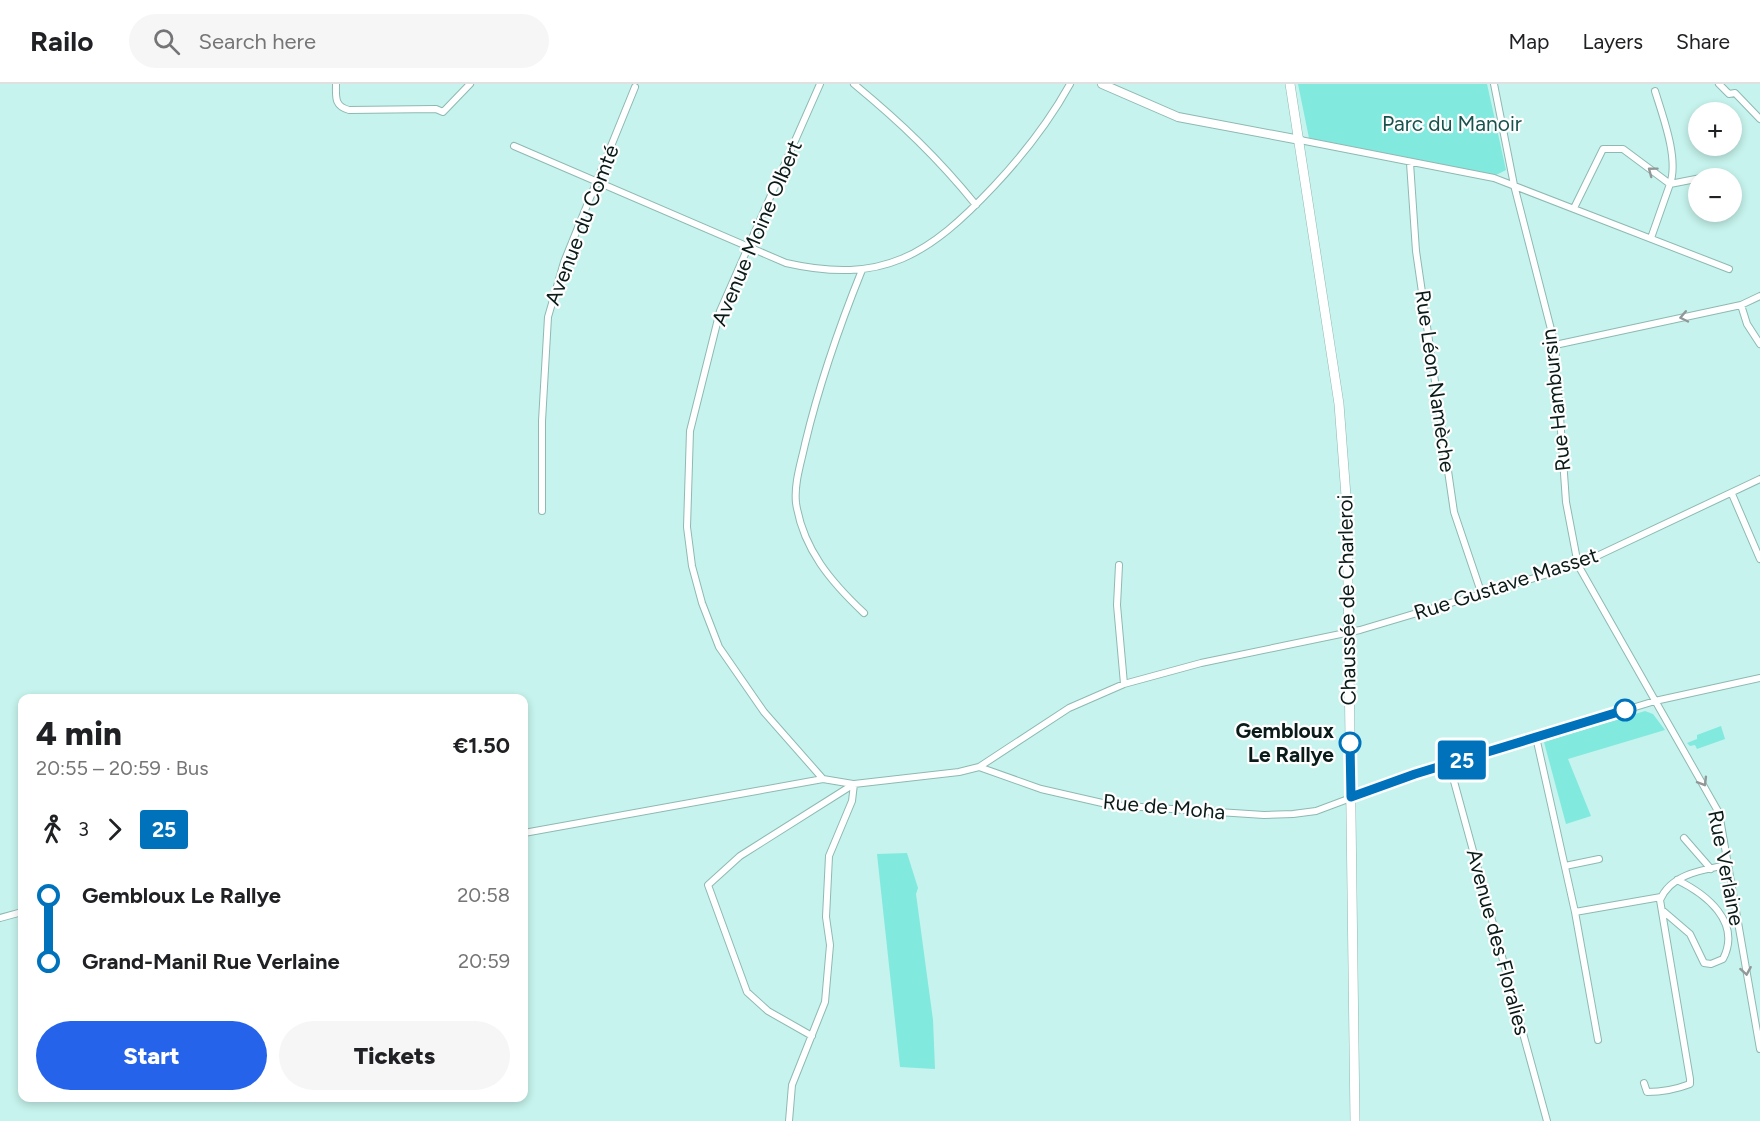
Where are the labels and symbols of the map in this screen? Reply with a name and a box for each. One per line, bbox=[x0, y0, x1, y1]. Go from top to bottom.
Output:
park label: Parc du Manoir bbox=[1382, 111, 1522, 136]
street label: Avenue Moine Olbert bbox=[706, 136, 807, 329]
street label: Avenue du Comté bbox=[539, 141, 624, 309]
one-way arrow bbox=[1648, 167, 1659, 178]
street label: Rue Léon Namèche bbox=[1410, 288, 1461, 474]
one-way arrow bbox=[1680, 310, 1690, 323]
street label: Rue Hambursin bbox=[1536, 327, 1575, 473]
street label: Chaussée de Charleroi bbox=[1332, 494, 1361, 706]
street label: Rue Gustave Masset bbox=[1411, 542, 1601, 625]
unlabelled marker bbox=[1614, 699, 1636, 721]
place label: Gembloux Le Rallye bbox=[1235, 718, 1335, 767]
marker: Gembloux Le Rallye bbox=[1339, 732, 1361, 754]
line badge: 25 bbox=[1435, 740, 1489, 780]
one-way arrow bbox=[1696, 776, 1708, 786]
street label: Rue de Moha bbox=[1102, 789, 1226, 824]
street label: Rue Verlaine bbox=[1703, 808, 1750, 928]
street label: Avenue des Floralies bbox=[1462, 846, 1535, 1038]
one-way arrow bbox=[1739, 966, 1752, 976]

